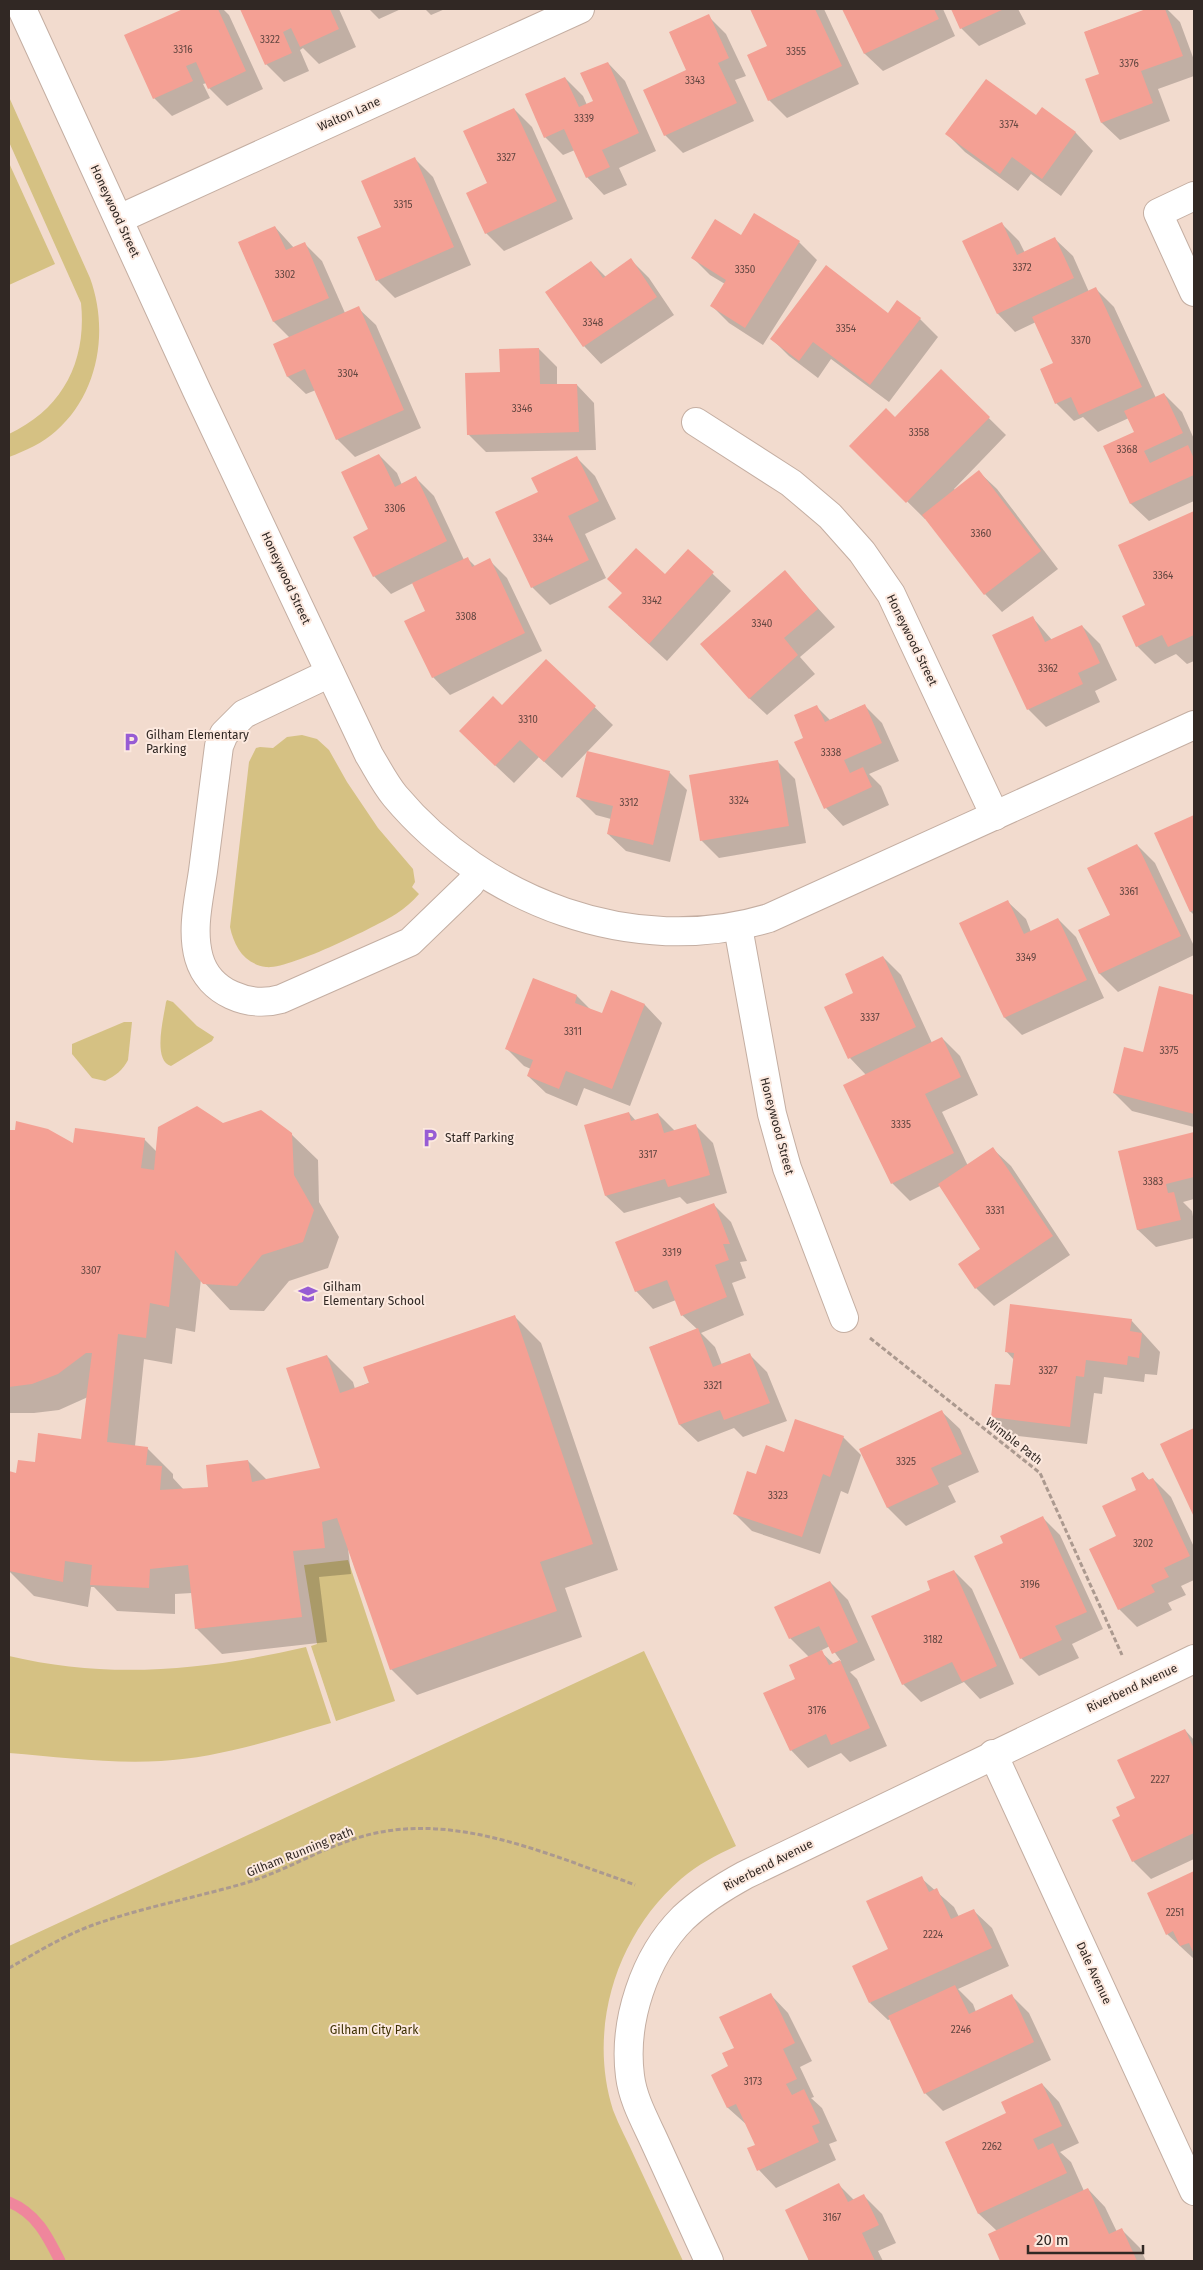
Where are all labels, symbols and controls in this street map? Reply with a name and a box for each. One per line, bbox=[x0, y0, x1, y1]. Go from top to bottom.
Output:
house number: 3322 bbox=[260, 34, 280, 46]
house number: 3316 bbox=[173, 44, 193, 56]
house number: 3355 bbox=[786, 46, 806, 58]
house number: 3376 bbox=[1119, 58, 1139, 70]
house number: 3343 bbox=[685, 75, 705, 87]
street label: Walton Lane bbox=[316, 94, 382, 134]
house number: 3339 bbox=[574, 113, 594, 125]
house number: 3374 bbox=[999, 119, 1019, 131]
house number: 3327 bbox=[496, 152, 516, 164]
street label: Honeywood Street bbox=[87, 163, 143, 260]
house number: 3315 bbox=[393, 199, 413, 211]
house number: 3372 bbox=[1012, 262, 1032, 274]
house number: 3350 bbox=[735, 264, 756, 276]
house number: 3302 bbox=[275, 269, 295, 281]
house number: 3348 bbox=[583, 317, 604, 329]
house number: 3354 bbox=[836, 323, 857, 335]
house number: 3370 bbox=[1071, 335, 1091, 347]
house number: 3304 bbox=[338, 368, 359, 380]
house number: 3346 bbox=[512, 403, 532, 415]
house number: 3358 bbox=[909, 427, 930, 439]
house number: 3368 bbox=[1117, 444, 1138, 456]
house number: 3306 bbox=[385, 503, 405, 515]
house number: 3360 bbox=[971, 528, 992, 540]
street label: Honeywood Street bbox=[258, 530, 314, 627]
house number: 3344 bbox=[533, 533, 554, 545]
house number: 3364 bbox=[1153, 570, 1174, 582]
street label: Honeywood Street bbox=[884, 592, 941, 689]
house number: 3342 bbox=[642, 595, 662, 607]
house number: 3308 bbox=[455, 611, 477, 623]
house number: 3340 bbox=[752, 618, 773, 630]
house number: 3362 bbox=[1038, 663, 1058, 675]
house number: 3310 bbox=[518, 714, 538, 726]
place label: Gilham Elementary Parking bbox=[146, 728, 249, 756]
parking icon: Gilham Elementary Parking bbox=[120, 731, 142, 753]
house number: 3338 bbox=[821, 747, 842, 759]
house number: 3324 bbox=[729, 795, 750, 807]
house number: 3312 bbox=[619, 797, 639, 809]
house number: 3361 bbox=[1119, 886, 1139, 898]
house number: 3349 bbox=[1016, 952, 1036, 964]
house number: 3337 bbox=[860, 1012, 880, 1024]
house number: 3311 bbox=[564, 1026, 582, 1038]
house number: 3375 bbox=[1159, 1045, 1179, 1057]
street label: Honeywood Street bbox=[757, 1076, 797, 1177]
house number: 3335 bbox=[891, 1119, 911, 1131]
parking icon: Staff Parking bbox=[419, 1127, 441, 1149]
place label: Staff Parking bbox=[445, 1131, 515, 1145]
house number: 3317 bbox=[639, 1149, 658, 1161]
house number: 3383 bbox=[1143, 1176, 1163, 1188]
house number: 3331 bbox=[985, 1205, 1005, 1217]
house number: 3319 bbox=[662, 1247, 682, 1259]
house number: 3307 bbox=[81, 1265, 101, 1277]
place label: Gilham Elementary School bbox=[323, 1280, 425, 1308]
school or university icon: Gilham Elementary School bbox=[297, 1283, 319, 1305]
house number: 3327 bbox=[1038, 1365, 1058, 1377]
house number: 3321 bbox=[704, 1380, 722, 1392]
street label: Wimble Path bbox=[983, 1415, 1045, 1467]
house number: 3325 bbox=[896, 1456, 916, 1468]
house number: 3323 bbox=[768, 1490, 788, 1502]
house number: 3202 bbox=[1133, 1538, 1153, 1550]
house number: 3196 bbox=[1020, 1579, 1040, 1591]
house number: 3182 bbox=[923, 1634, 943, 1646]
street label: Riverbend Avenue bbox=[1084, 1661, 1180, 1715]
house number: 3176 bbox=[808, 1705, 826, 1717]
house number: 2227 bbox=[1150, 1774, 1170, 1786]
street label: Gilham Running Path bbox=[245, 1824, 355, 1880]
street label: Riverbend Avenue bbox=[721, 1836, 815, 1894]
house number: 2251 bbox=[1166, 1907, 1184, 1919]
house number: 2224 bbox=[923, 1929, 944, 1941]
street label: Dale Avenue bbox=[1073, 1940, 1115, 2006]
park label: Gilham City Park bbox=[330, 2023, 419, 2037]
house number: 2246 bbox=[951, 2024, 971, 2036]
house number: 3173 bbox=[744, 2076, 762, 2088]
house number: 2262 bbox=[982, 2141, 1002, 2153]
house number: 3167 bbox=[823, 2212, 842, 2224]
scale bar bbox=[1028, 2222, 1143, 2254]
text: 20 m bbox=[1036, 2231, 1069, 2249]

